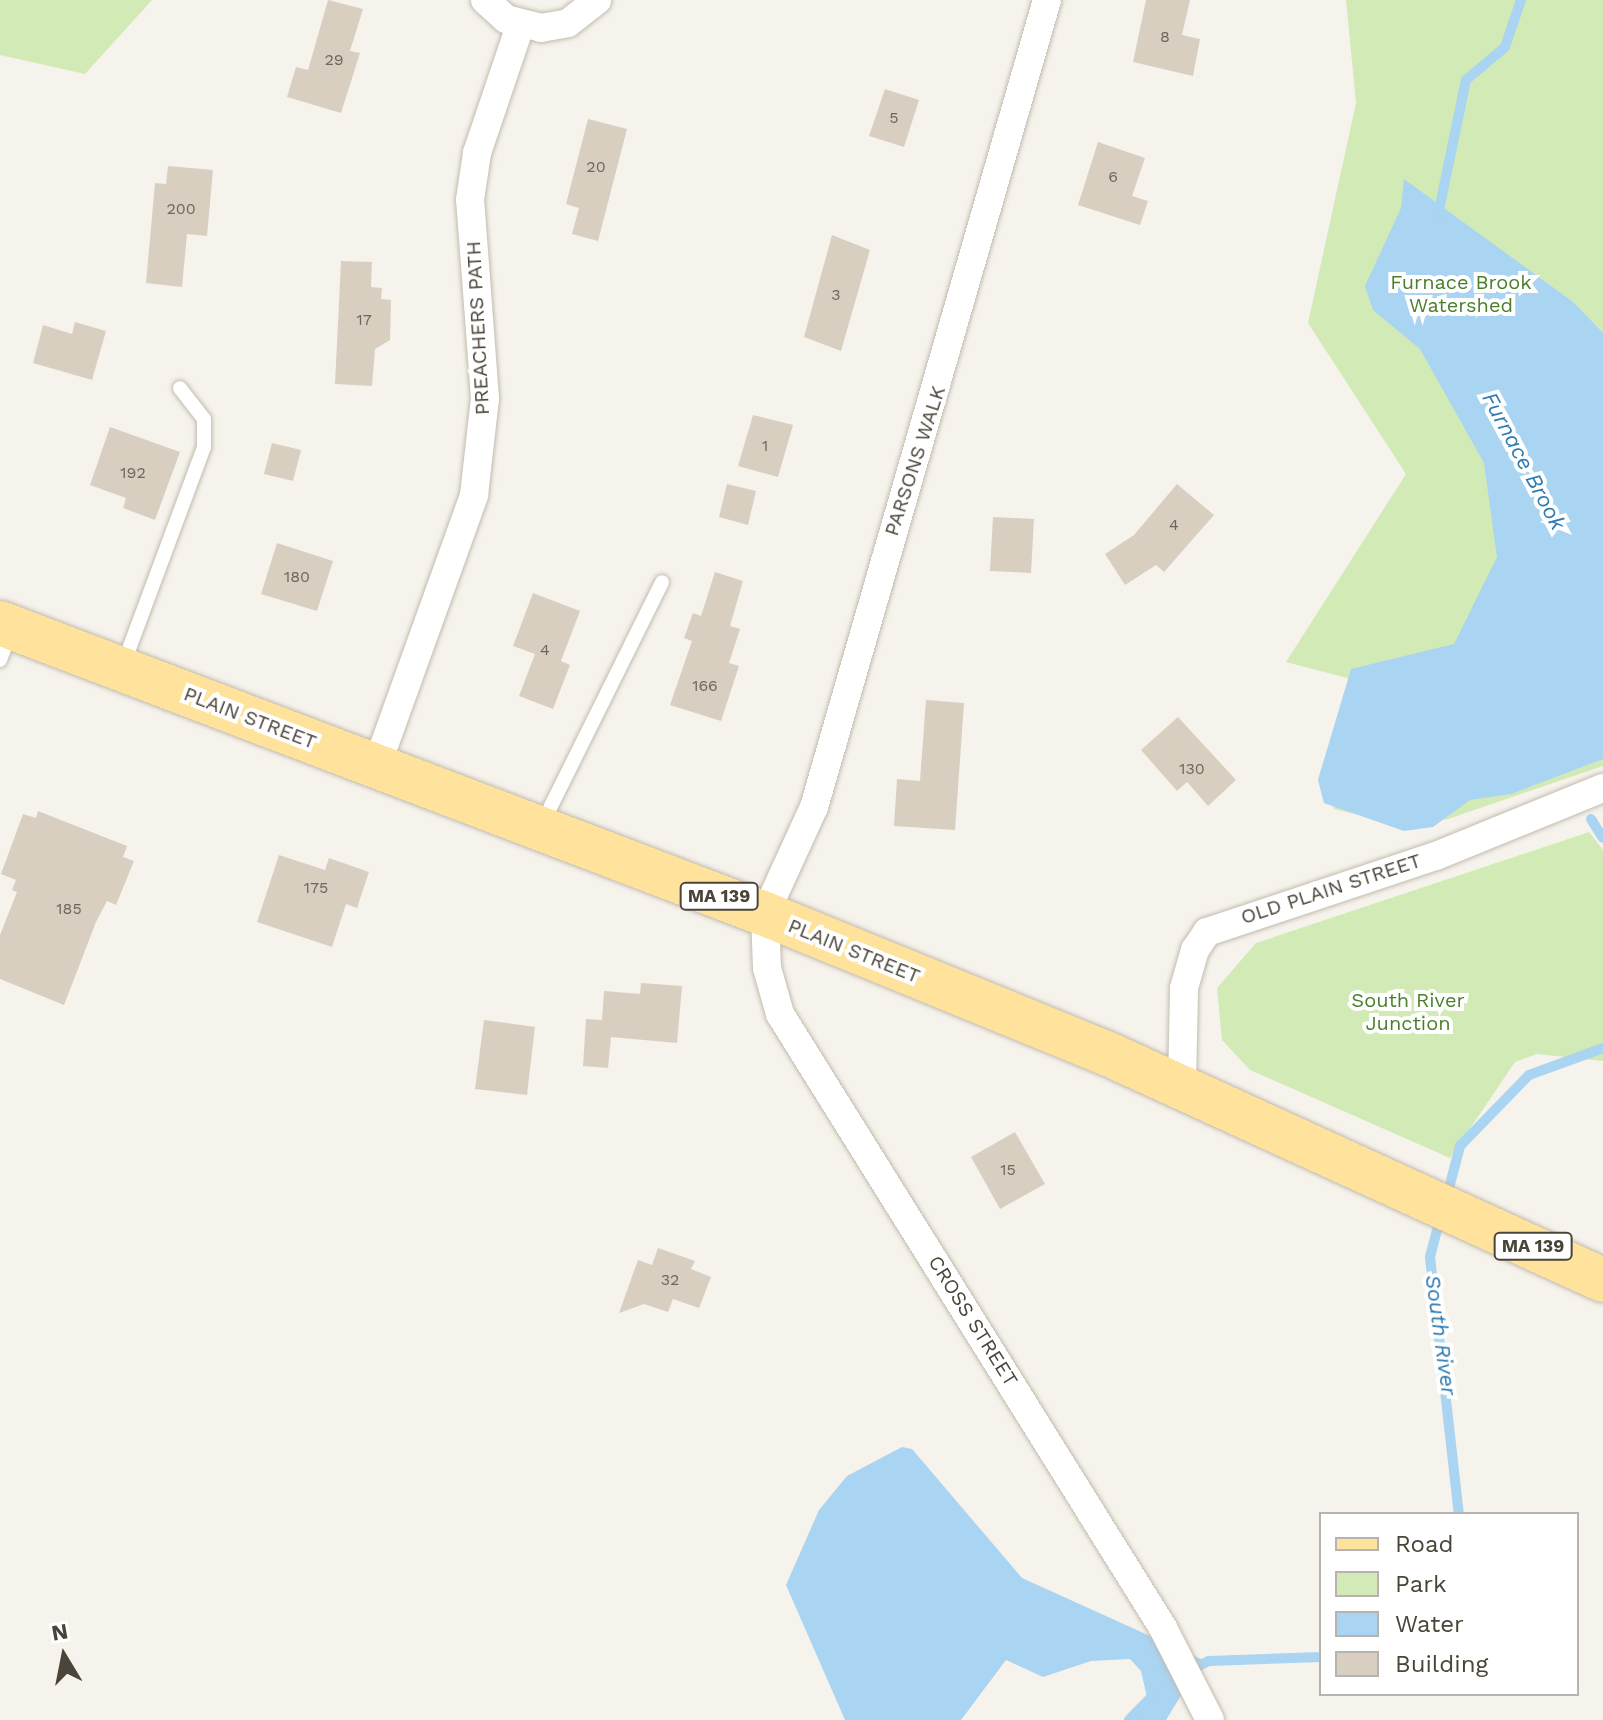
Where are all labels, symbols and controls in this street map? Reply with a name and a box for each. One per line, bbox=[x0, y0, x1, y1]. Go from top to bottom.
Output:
house number: 8 bbox=[1160, 27, 1170, 47]
house number: 29 bbox=[324, 50, 344, 70]
house number: 5 bbox=[889, 108, 899, 128]
house number: 20 bbox=[586, 157, 606, 177]
house number: 6 bbox=[1108, 167, 1118, 187]
house number: 200 bbox=[166, 199, 196, 219]
street label: PREACHERS PATH bbox=[461, 240, 495, 416]
park label: Furnace Brook Watershed bbox=[1390, 270, 1532, 317]
house number: 3 bbox=[831, 285, 841, 305]
house number: 17 bbox=[356, 310, 372, 330]
street label: PARSONS WALK bbox=[879, 383, 951, 539]
water label: Furnace Brook bbox=[1477, 387, 1571, 535]
house number: 1 bbox=[762, 436, 768, 456]
house number: 192 bbox=[120, 463, 146, 483]
house number: 4 bbox=[1169, 515, 1179, 535]
house number: 180 bbox=[284, 567, 310, 587]
house number: 4 bbox=[540, 640, 550, 660]
house number: 166 bbox=[692, 676, 718, 696]
street label: PLAIN STREET bbox=[180, 682, 320, 754]
house number: 130 bbox=[1179, 759, 1205, 779]
street label: OLD PLAIN STREET bbox=[1238, 849, 1424, 929]
house number: 175 bbox=[304, 878, 328, 898]
road number: MA 139 bbox=[679, 882, 759, 910]
house number: 185 bbox=[56, 899, 82, 919]
street label: PLAIN STREET bbox=[785, 914, 923, 988]
park label: South River Junction bbox=[1351, 989, 1465, 1036]
house number: 15 bbox=[1000, 1160, 1016, 1180]
road number: MA 139 bbox=[1493, 1232, 1573, 1260]
street label: CROSS STREET bbox=[923, 1251, 1023, 1391]
house number: 32 bbox=[661, 1270, 679, 1290]
water label: South River bbox=[1419, 1273, 1463, 1397]
legend bbox=[1319, 1512, 1579, 1696]
text: Road bbox=[1395, 1530, 1454, 1558]
text: Park bbox=[1395, 1570, 1447, 1598]
text: Water bbox=[1395, 1610, 1464, 1638]
north arrow bbox=[24, 1616, 104, 1696]
text: N bbox=[50, 1618, 70, 1646]
text: Building bbox=[1395, 1650, 1488, 1678]

